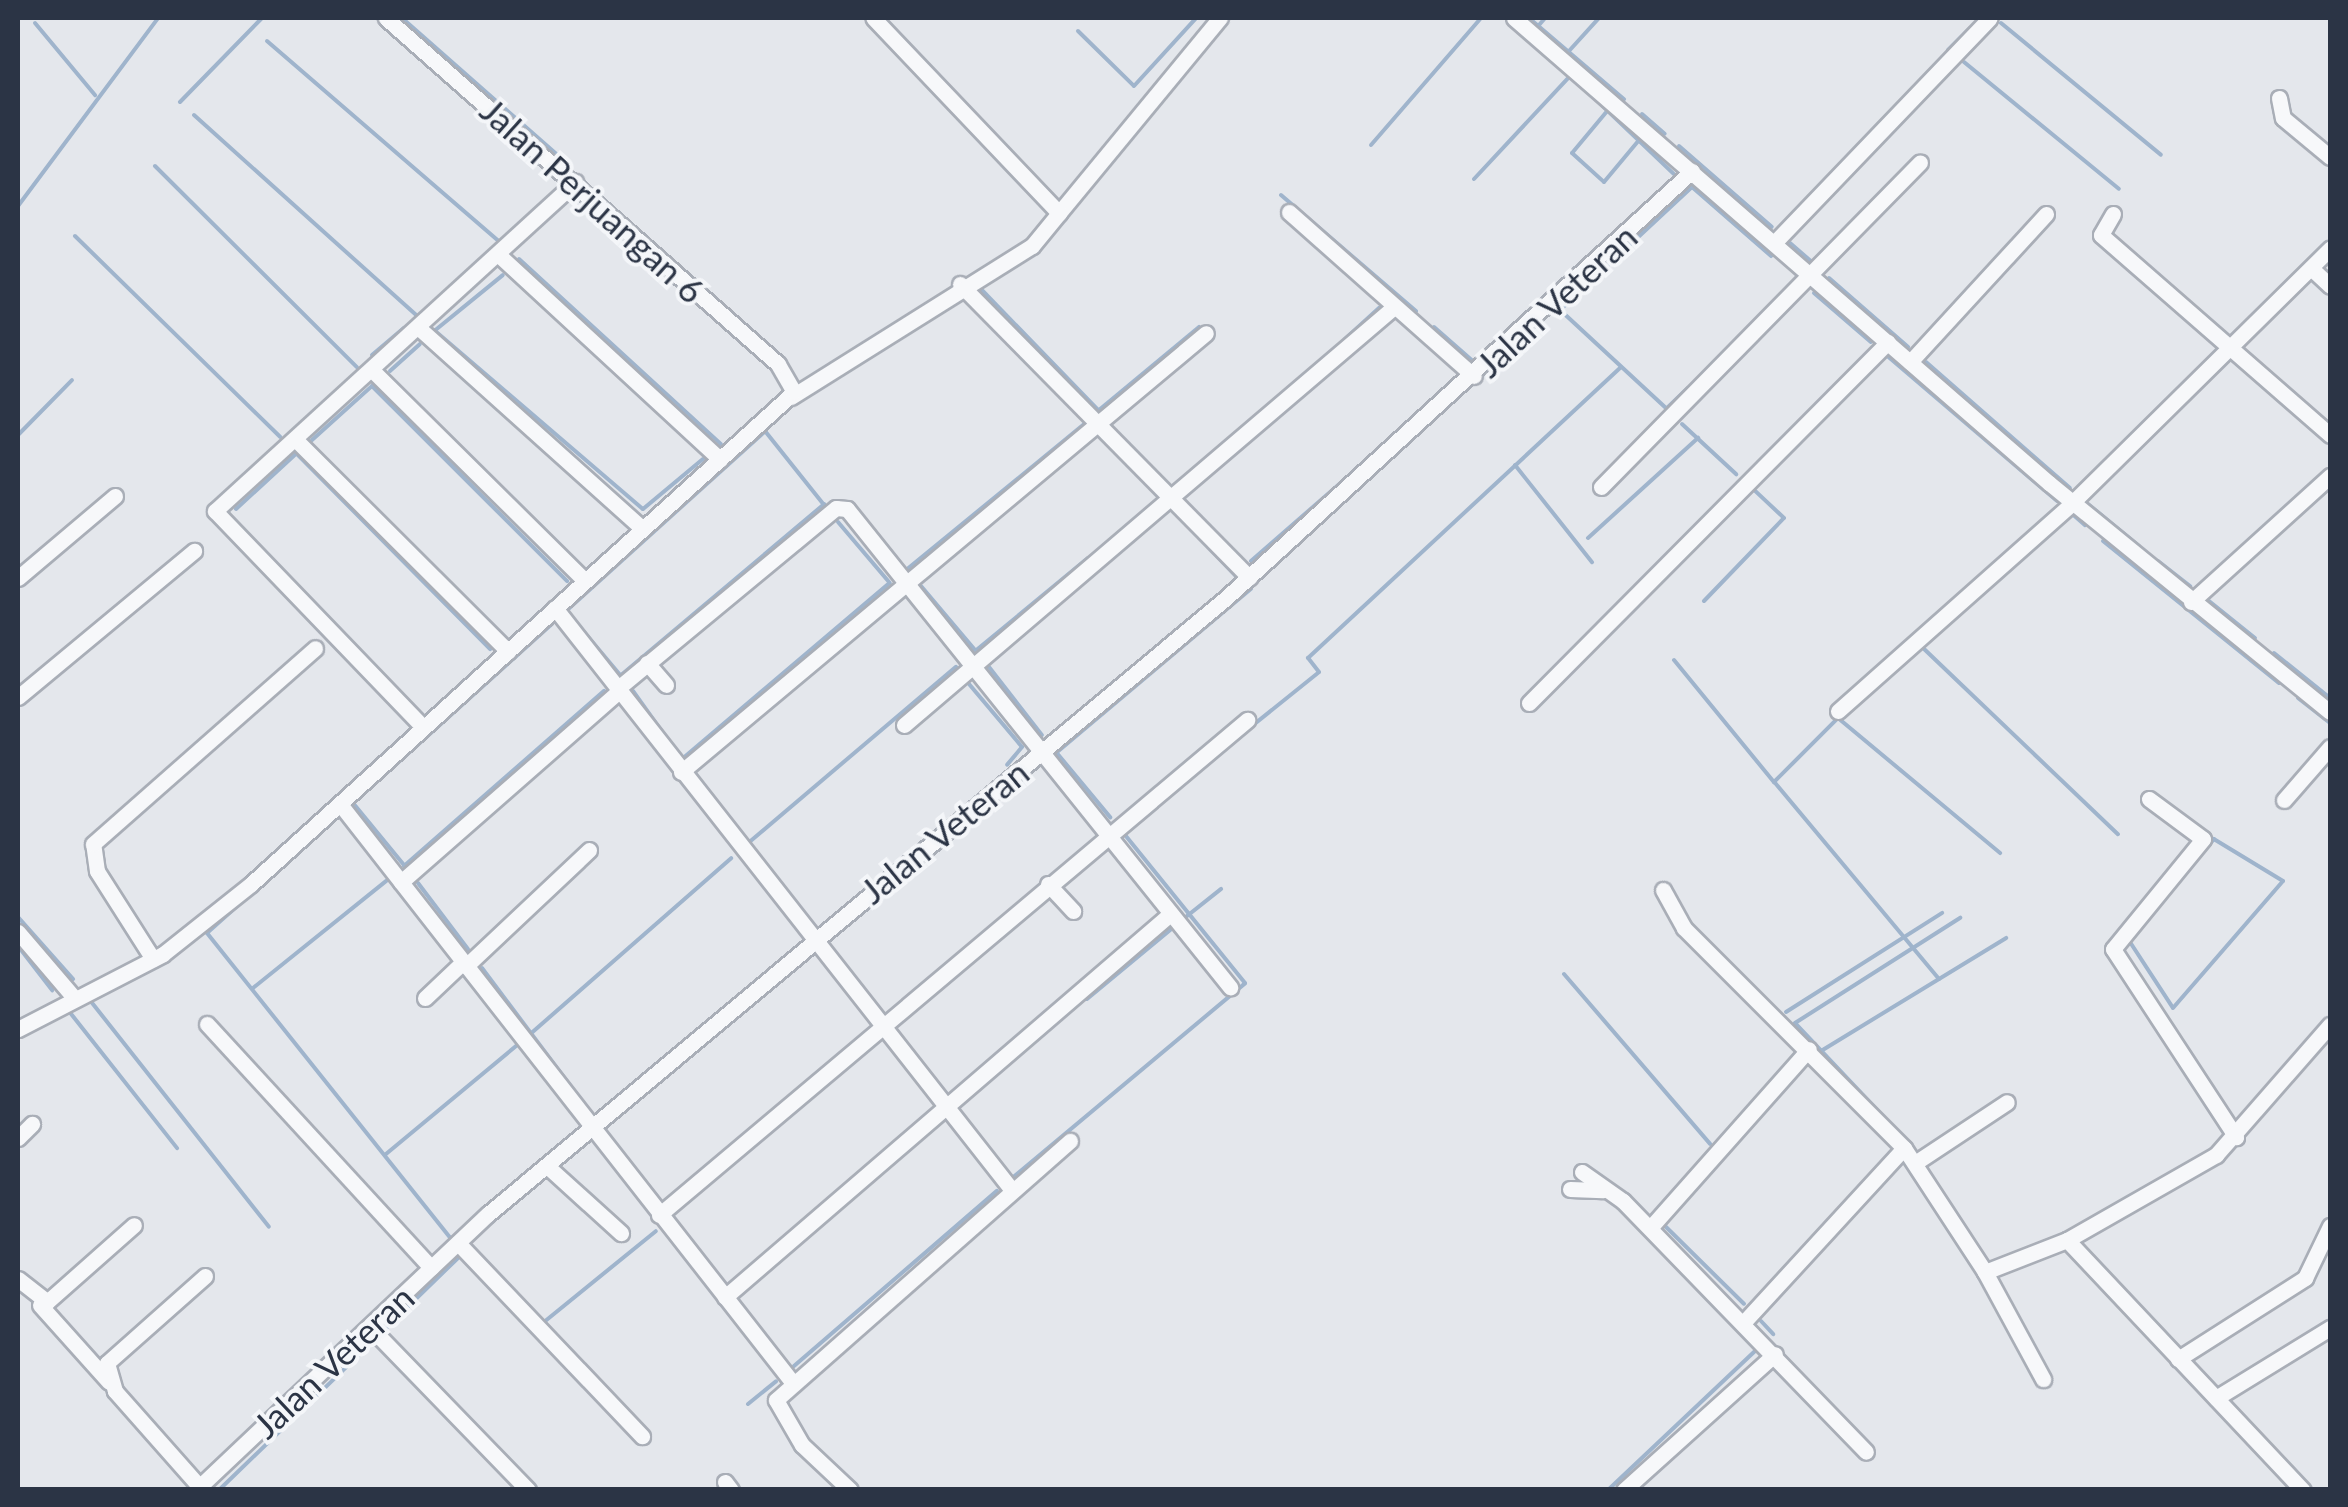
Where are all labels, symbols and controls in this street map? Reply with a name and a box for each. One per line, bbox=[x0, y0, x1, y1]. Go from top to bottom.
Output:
street label: Jalan Perjuangan 6 bbox=[473, 89, 713, 311]
street label: Jalan Veteran bbox=[1467, 215, 1645, 385]
street label: Jalan Veteran bbox=[851, 750, 1037, 912]
street label: Jalan Veteran bbox=[244, 1276, 422, 1446]

